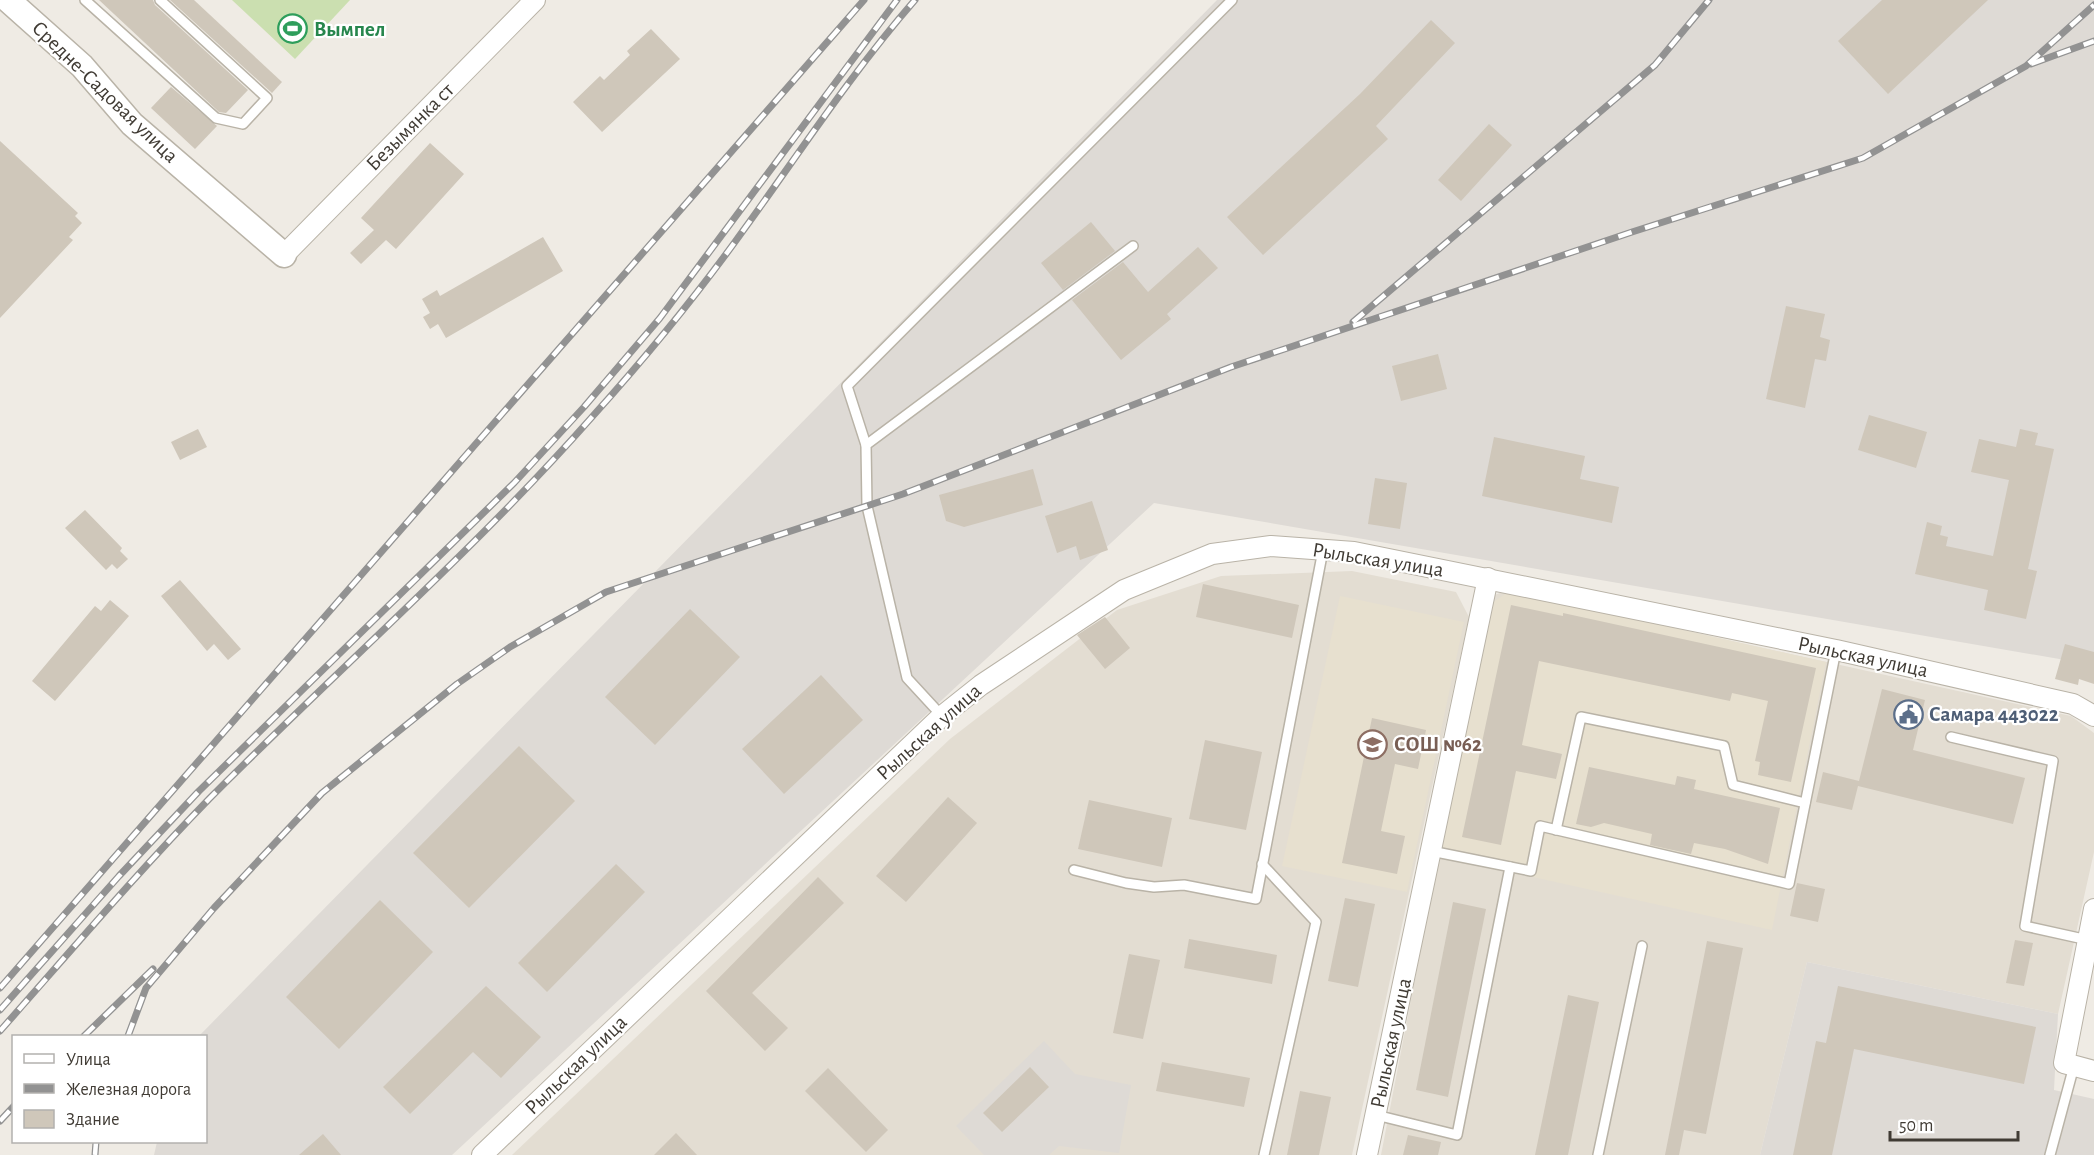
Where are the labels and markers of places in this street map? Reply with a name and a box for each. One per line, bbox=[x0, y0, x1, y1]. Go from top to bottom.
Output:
sports icon: Вымпел bbox=[277, 13, 309, 45]
place label: Вымпел bbox=[314, 19, 385, 40]
public building icon: Самара 443022 bbox=[1892, 698, 1924, 730]
place label: Самара 443022 bbox=[1929, 704, 2059, 725]
school or university icon: СОШ №62 bbox=[1357, 728, 1389, 760]
place label: СОШ №62 bbox=[1394, 734, 1482, 755]

